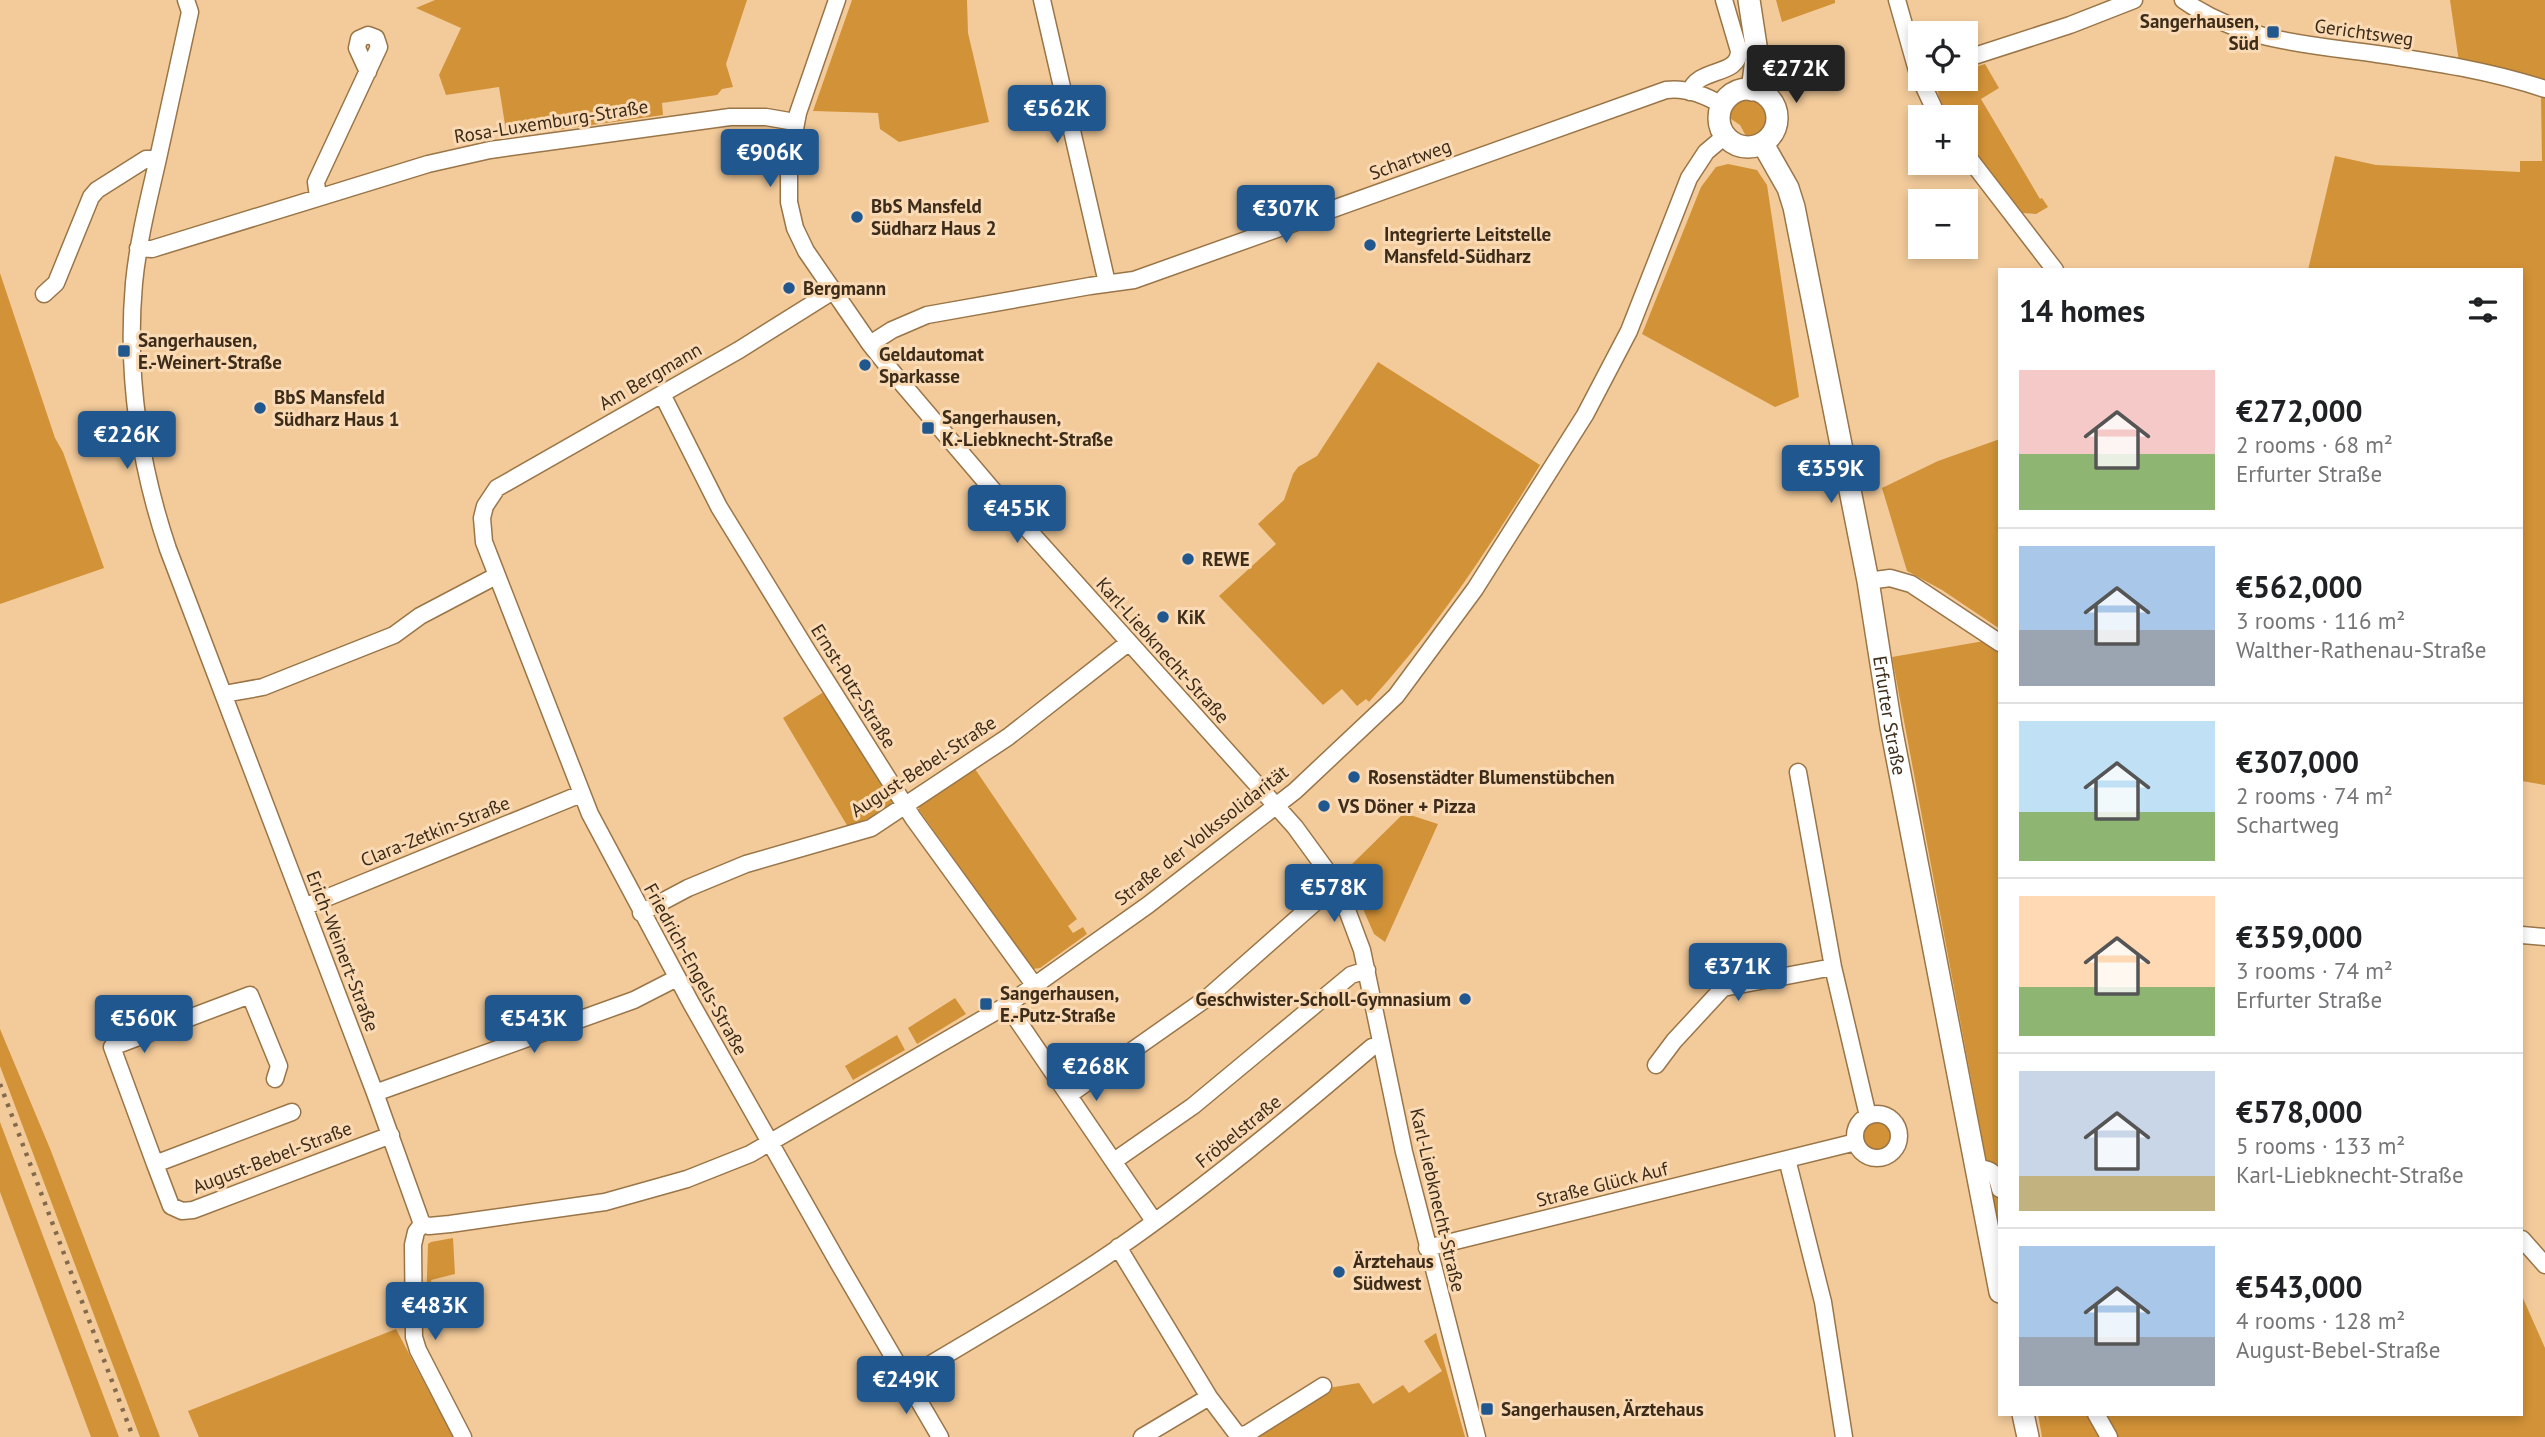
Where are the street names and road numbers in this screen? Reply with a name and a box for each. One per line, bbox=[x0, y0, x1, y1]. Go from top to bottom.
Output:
street label: Gerichtsweg bbox=[2313, 13, 2415, 51]
street label: Rosa-Luxemburg-Straße bbox=[452, 94, 650, 148]
street label: Schartweg bbox=[1366, 133, 1454, 185]
street label: Am Bergmann bbox=[594, 337, 706, 415]
street label: Karl-Liebknecht-Straße bbox=[1091, 572, 1235, 728]
street label: Ernst-Putz-Straße bbox=[806, 619, 902, 753]
street label: Erfurter Straße bbox=[1868, 654, 1912, 777]
street label: August-Bebel-Straße bbox=[846, 710, 1000, 822]
street label: Straße der Volkssolidarität bbox=[1109, 759, 1293, 910]
street label: Clara-Zetkin-Straße bbox=[357, 790, 513, 872]
street label: Erich-Weinert-Straße bbox=[301, 867, 385, 1035]
street label: Friedrich-Engels-Straße bbox=[639, 879, 753, 1059]
street label: Fröbelstraße bbox=[1190, 1089, 1286, 1173]
street label: Karl-Liebknecht-Straße bbox=[1405, 1106, 1471, 1294]
street label: August-Bebel-Straße bbox=[189, 1116, 355, 1198]
street label: Straße Glück Auf bbox=[1534, 1156, 1671, 1212]

